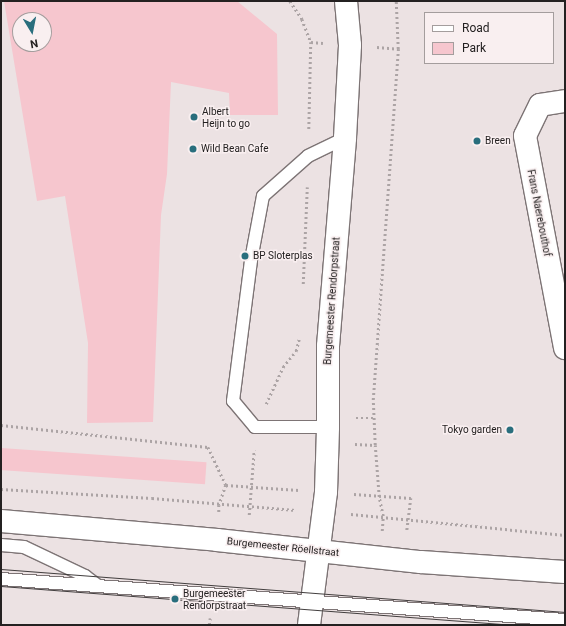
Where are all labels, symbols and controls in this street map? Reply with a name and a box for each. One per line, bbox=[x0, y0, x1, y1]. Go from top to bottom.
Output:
north arrow bbox=[12, 12, 52, 52]
legend bbox=[424, 12, 554, 64]
text: Road bbox=[462, 21, 490, 35]
text: N bbox=[29, 36, 39, 50]
text: Park bbox=[462, 41, 486, 55]
place label: Albert Heijn to go bbox=[202, 105, 250, 128]
marker: Albert Heijn to go bbox=[189, 112, 199, 122]
place label: Breen bbox=[485, 135, 511, 147]
marker: Breen bbox=[472, 136, 482, 146]
place label: Wild Bean Cafe bbox=[201, 143, 268, 155]
marker: Wild Bean Cafe bbox=[188, 144, 198, 154]
street label: Frans Naerebouthof bbox=[525, 168, 553, 258]
street label: Burgemeester Rendorpstraat bbox=[322, 237, 342, 365]
place label: BP Sloterplas bbox=[253, 250, 313, 262]
marker: BP Sloterplas bbox=[240, 251, 250, 261]
place label: Tokyo garden bbox=[442, 424, 502, 436]
marker: Tokyo garden bbox=[505, 425, 515, 435]
street label: Burgemeester Röellstraat bbox=[226, 535, 340, 559]
place label: Burgemeester Rendorpstraat bbox=[183, 587, 246, 610]
marker: Burgemeester Rendorpstraat bbox=[170, 594, 180, 604]

